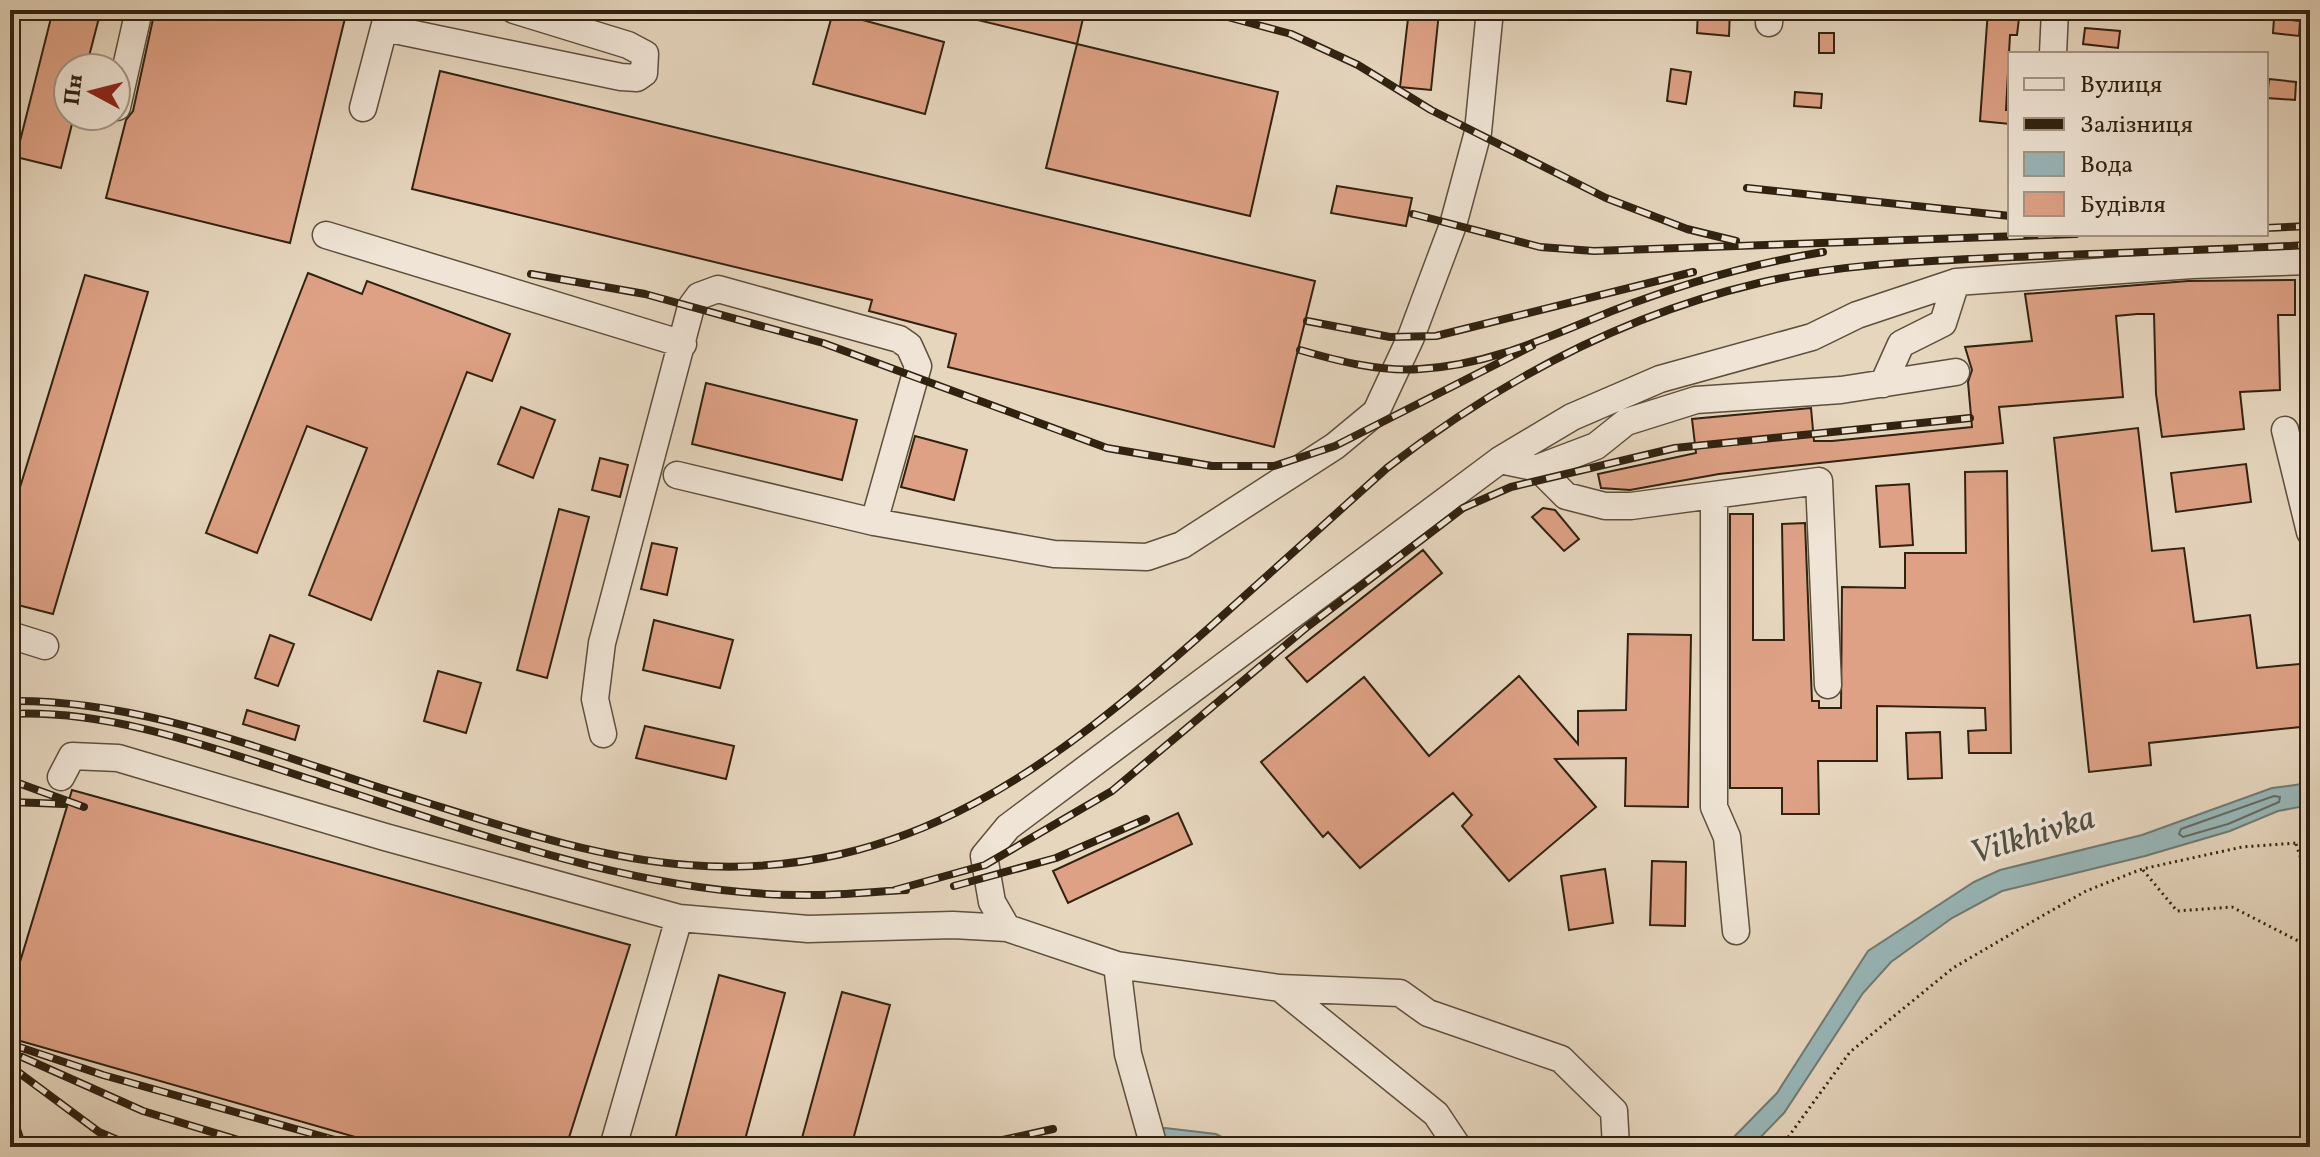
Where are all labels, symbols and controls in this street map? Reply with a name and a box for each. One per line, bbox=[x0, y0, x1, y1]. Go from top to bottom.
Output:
north arrow bbox=[52, 52, 132, 132]
legend bbox=[2008, 52, 2268, 236]
text: Вулиця bbox=[2080, 69, 2162, 103]
text: Пн bbox=[57, 72, 92, 107]
text: Залізниця bbox=[2080, 109, 2193, 143]
text: Вода bbox=[2080, 149, 2133, 183]
text: Будівля bbox=[2080, 189, 2166, 223]
water label: Vilkhivka bbox=[1965, 796, 2101, 878]

